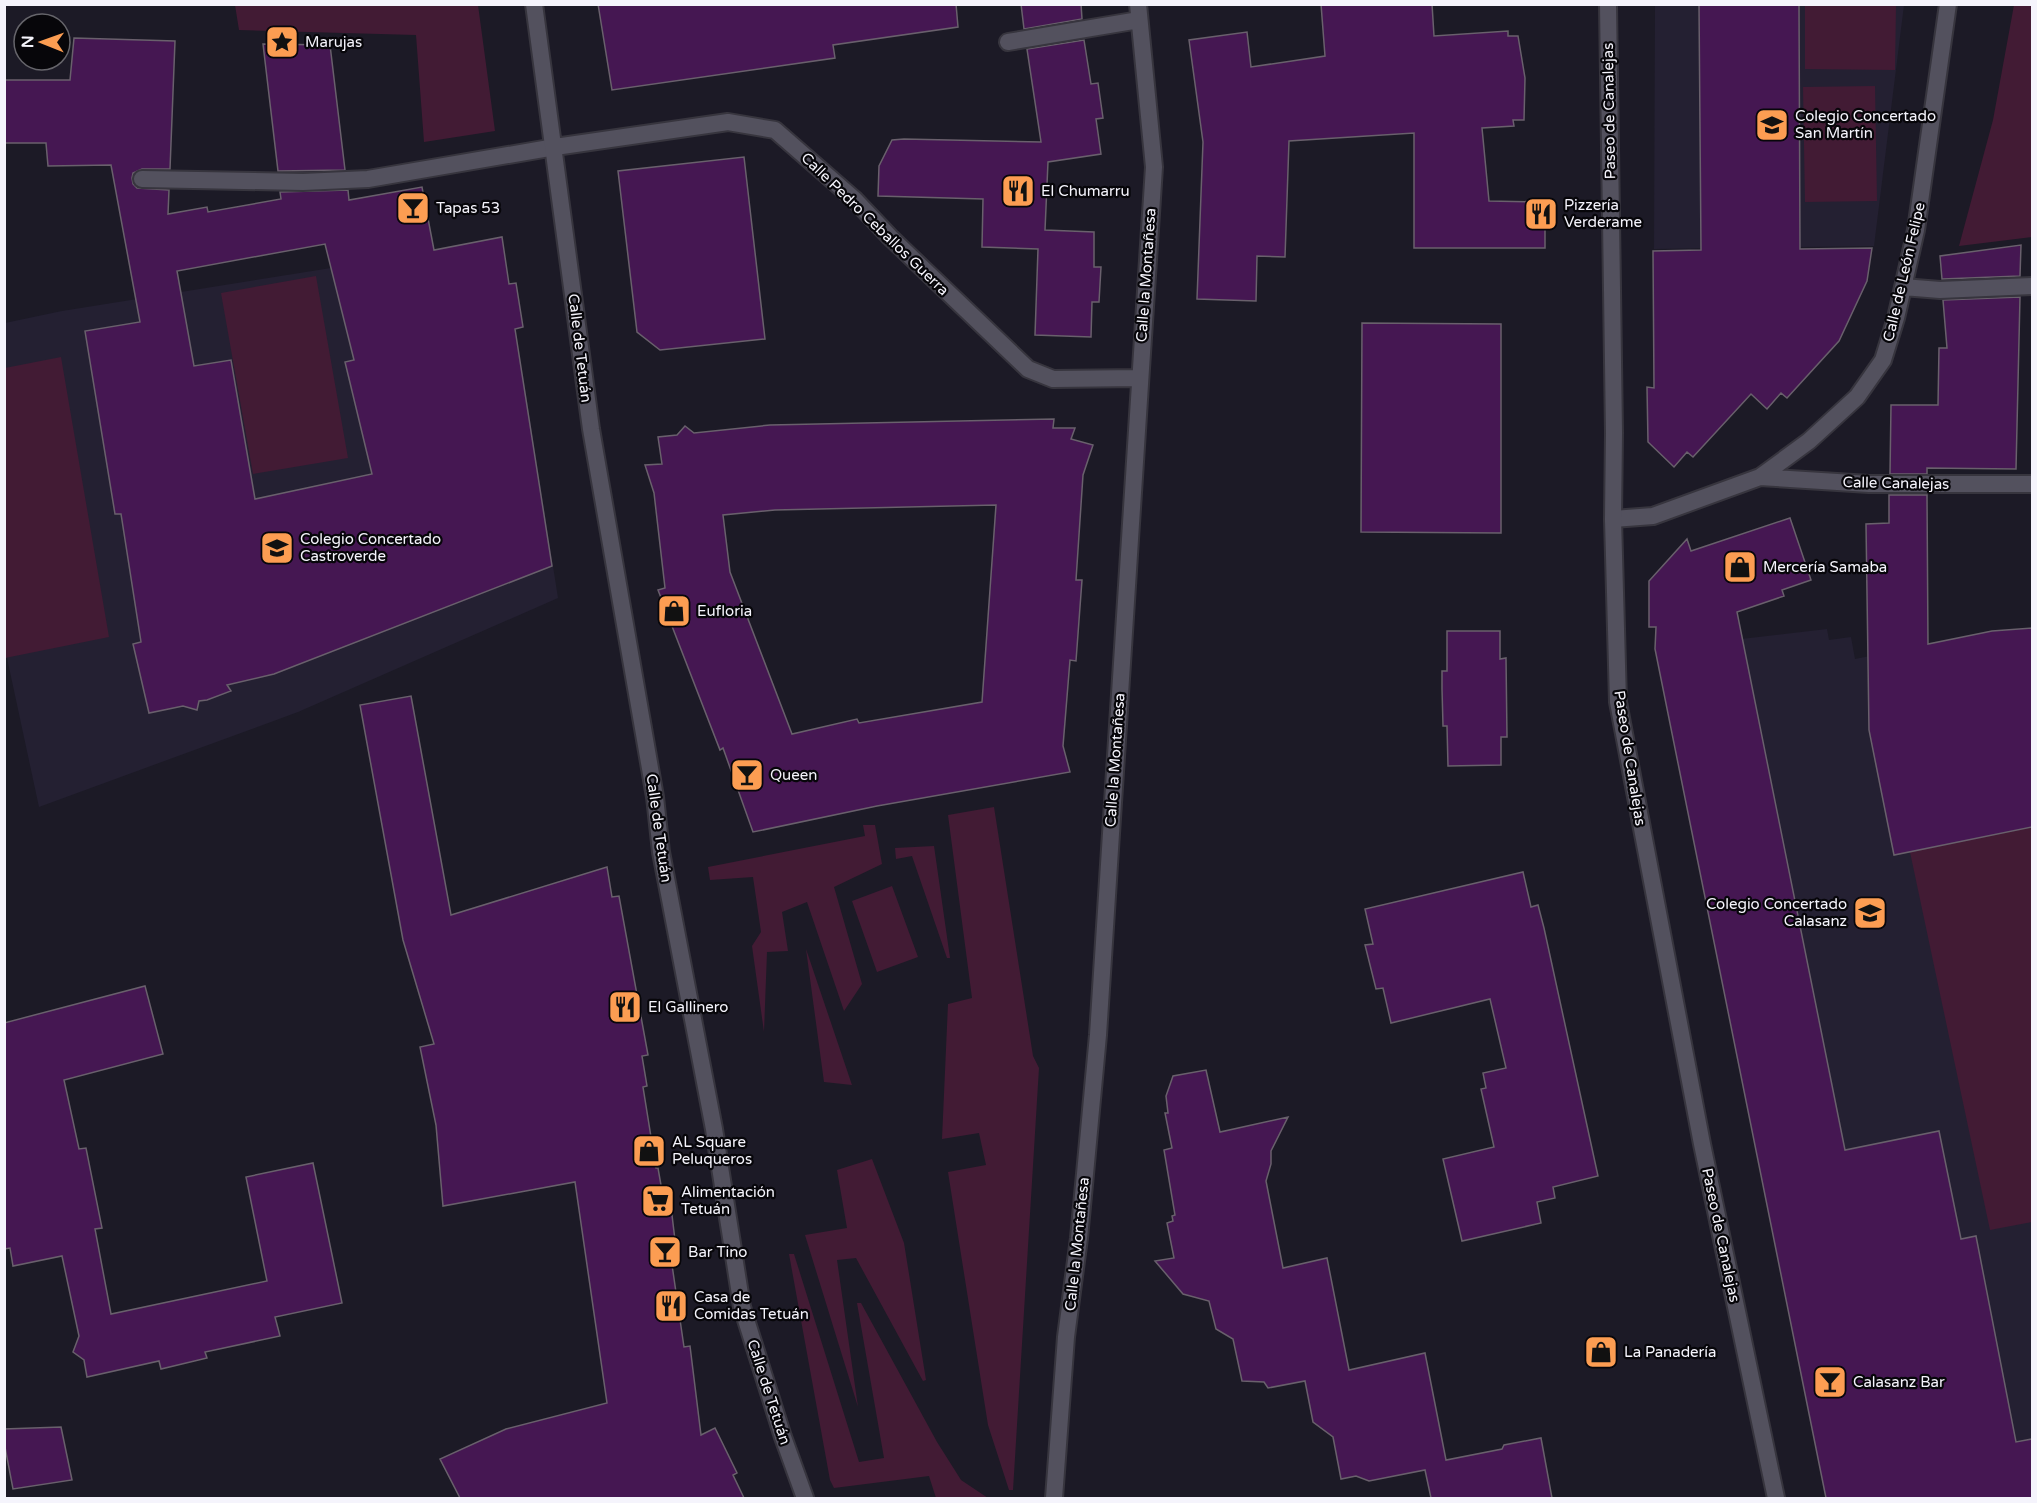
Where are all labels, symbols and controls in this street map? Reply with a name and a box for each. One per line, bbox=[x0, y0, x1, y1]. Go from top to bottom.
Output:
north arrow bbox=[12, 12, 72, 72]
place icon: Marujas bbox=[264, 24, 300, 60]
place label: Marujas bbox=[305, 33, 362, 51]
text: N bbox=[18, 35, 38, 48]
street label: Paseo de Canalejas bbox=[1599, 42, 1619, 180]
school or university icon: Colegio Concertado San Martín bbox=[1754, 107, 1790, 143]
place label: Colegio Concertado San Martín bbox=[1795, 107, 1936, 142]
street label: Calle Pedro Ceballos Guerra bbox=[797, 149, 953, 299]
restaurant icon: El Chumarru bbox=[1000, 173, 1036, 209]
place label: El Chumarru bbox=[1041, 182, 1130, 200]
bar icon: Tapas 53 bbox=[395, 190, 431, 226]
restaurant icon: Pizzería Verderame bbox=[1523, 196, 1559, 232]
place label: Pizzería Verderame bbox=[1564, 196, 1642, 231]
place label: Tapas 53 bbox=[436, 199, 500, 217]
street label: Calle de León Felipe bbox=[1879, 201, 1929, 343]
street label: Calle la Montañesa bbox=[1132, 207, 1160, 343]
street label: Calle de Tetuán bbox=[564, 292, 596, 404]
street label: Calle Canalejas bbox=[1842, 473, 1950, 493]
school or university icon: Colegio Concertado Castroverde bbox=[259, 530, 295, 566]
place label: Colegio Concertado Castroverde bbox=[300, 530, 441, 565]
shop icon: Mercería Samaba bbox=[1722, 549, 1758, 585]
place label: Mercería Samaba bbox=[1763, 558, 1887, 576]
shop icon: Eufloria bbox=[656, 593, 692, 629]
place label: Eufloria bbox=[697, 602, 752, 620]
street label: Paseo de Canalejas bbox=[1610, 689, 1650, 827]
street label: Calle la Montañesa bbox=[1101, 692, 1129, 828]
bar icon: Queen bbox=[729, 757, 765, 793]
place label: Queen bbox=[770, 766, 817, 784]
street label: Calle de Tetuán bbox=[642, 772, 676, 884]
place label: Colegio Concertado Calasanz bbox=[1706, 895, 1847, 930]
school or university icon: Colegio Concertado Calasanz bbox=[1852, 895, 1888, 931]
restaurant icon: El Gallinero bbox=[607, 989, 643, 1025]
place label: El Gallinero bbox=[648, 998, 728, 1016]
shop icon: AL Square Peluqueros bbox=[631, 1133, 667, 1169]
place label: AL Square Peluqueros bbox=[672, 1133, 752, 1168]
street label: Paseo de Canalejas bbox=[1698, 1166, 1744, 1304]
street label: Calle la Montañesa bbox=[1061, 1176, 1093, 1312]
supermarket icon: Alimentación Tetuán bbox=[640, 1183, 676, 1219]
place label: Alimentación Tetuán bbox=[681, 1183, 775, 1218]
bar icon: Bar Tino bbox=[647, 1234, 683, 1270]
place label: Bar Tino bbox=[688, 1243, 747, 1261]
restaurant icon: Casa de Comidas Tetuán bbox=[653, 1288, 689, 1324]
place label: Casa de Comidas Tetuán bbox=[694, 1288, 809, 1323]
shop icon: La Panadería bbox=[1583, 1334, 1619, 1370]
street label: Calle de Tetuán bbox=[743, 1337, 795, 1447]
place label: La Panadería bbox=[1624, 1343, 1717, 1361]
bar icon: Calasanz Bar bbox=[1812, 1364, 1848, 1400]
place label: Calasanz Bar bbox=[1853, 1373, 1945, 1391]

